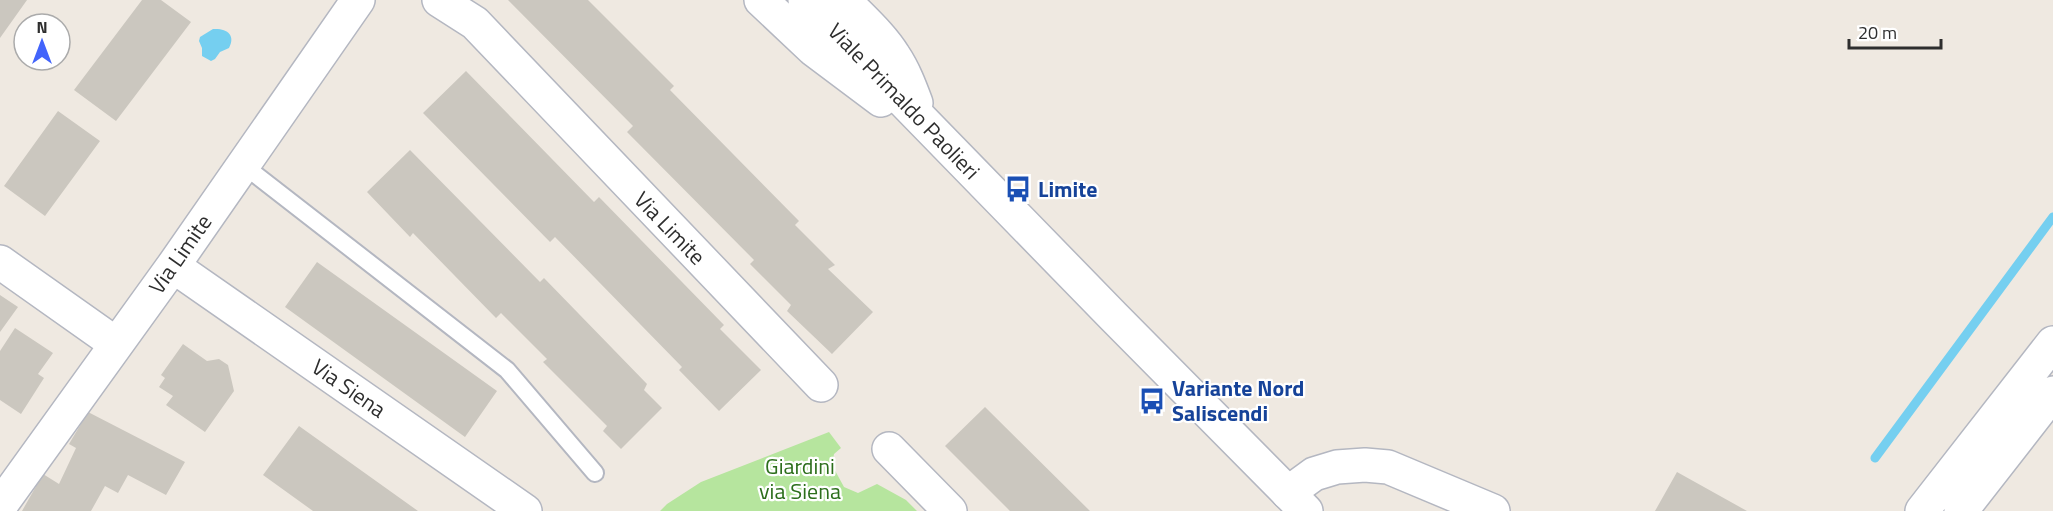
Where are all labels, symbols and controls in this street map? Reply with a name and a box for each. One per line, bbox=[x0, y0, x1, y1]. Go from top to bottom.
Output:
north arrow bbox=[12, 12, 72, 72]
scale bar bbox=[1849, 12, 1940, 50]
text: N bbox=[36, 15, 48, 39]
street label: Viale Primaldo Paolieri bbox=[820, 15, 988, 187]
text: 20 m bbox=[1858, 19, 1897, 46]
place label: Limite bbox=[1038, 172, 1097, 206]
bus stop icon: Limite bbox=[1003, 174, 1033, 204]
street label: Via Limite bbox=[626, 184, 714, 272]
street label: Via Limite bbox=[140, 207, 220, 301]
street label: Via Siena bbox=[305, 350, 393, 426]
place label: Variante Nord Saliscendi bbox=[1172, 371, 1304, 430]
bus stop icon: Variante Nord Saliscendi bbox=[1137, 386, 1167, 416]
park label: Giardini via Siena bbox=[759, 449, 841, 508]

